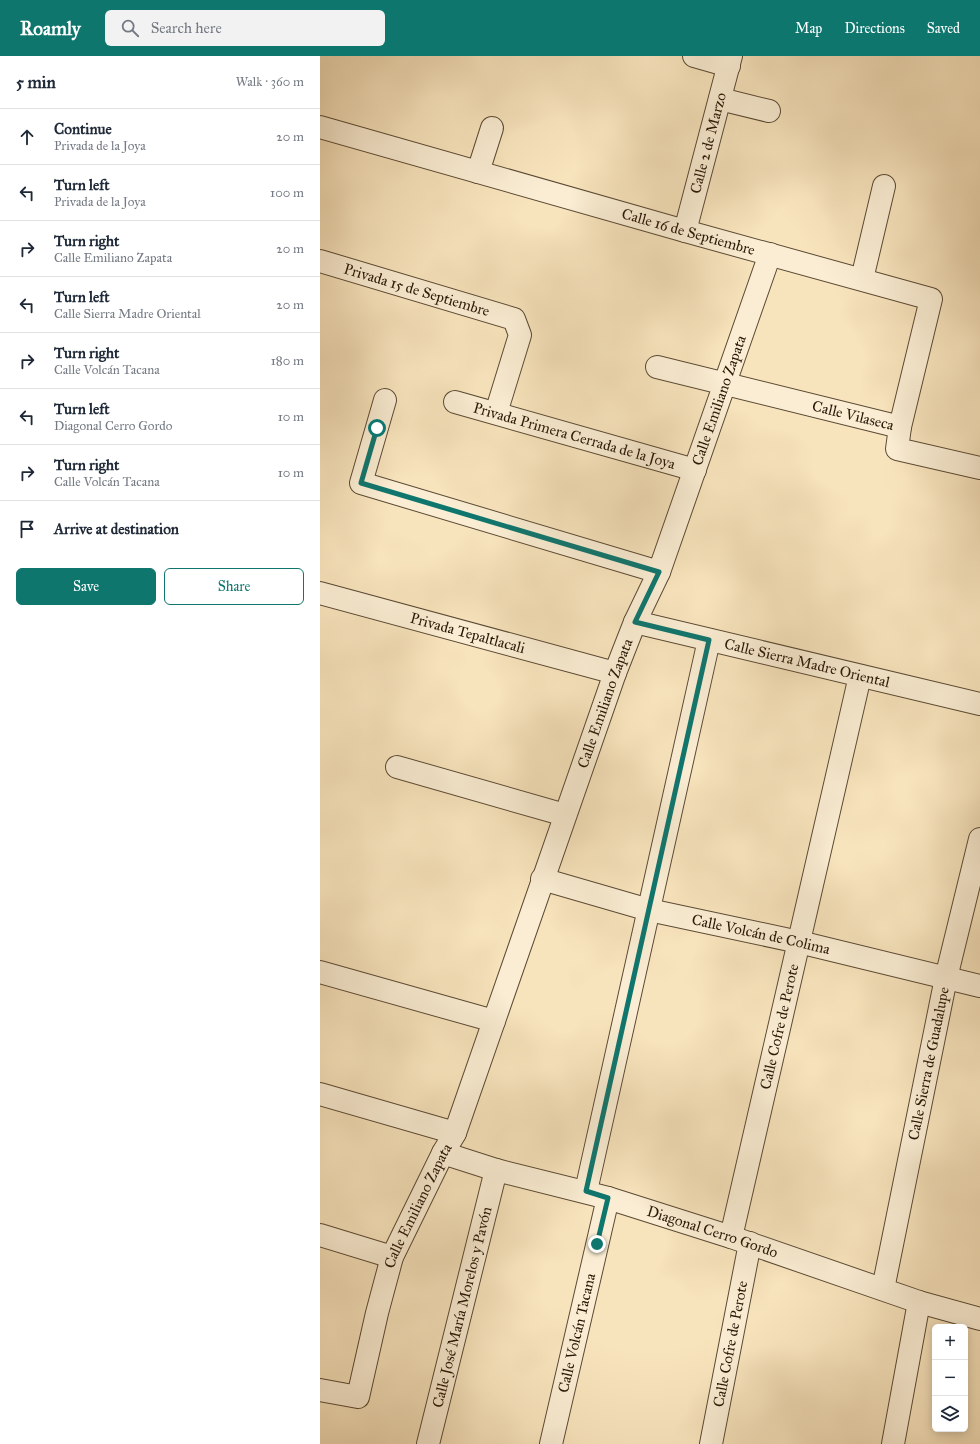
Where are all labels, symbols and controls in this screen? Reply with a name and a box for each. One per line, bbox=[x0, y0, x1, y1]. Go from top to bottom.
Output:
search box bbox=[105, 10, 385, 46]
text: Roamly bbox=[20, 17, 81, 40]
icon: search bbox=[119, 17, 141, 39]
text: Search here bbox=[151, 19, 222, 37]
text: Map bbox=[795, 20, 822, 37]
text: Directions bbox=[844, 20, 905, 37]
text: Saved bbox=[927, 20, 960, 37]
text: 5 min bbox=[16, 72, 56, 93]
text: Walk · 360 m bbox=[236, 74, 304, 90]
street label: Calle 2 de Marzo bbox=[686, 90, 730, 196]
text: Continue bbox=[54, 120, 112, 138]
icon: ahead bbox=[16, 126, 38, 148]
text: 20 m bbox=[276, 129, 304, 145]
text: Privada de la Joya bbox=[54, 138, 146, 154]
text: Turn left bbox=[54, 176, 110, 194]
icon: left bbox=[16, 182, 38, 204]
text: 100 m bbox=[270, 185, 304, 201]
text: Privada de la Joya bbox=[54, 194, 146, 210]
street label: Calle 16 de Septiembre bbox=[620, 204, 757, 259]
text: Turn right bbox=[54, 232, 119, 250]
icon: right bbox=[16, 238, 38, 260]
text: 20 m bbox=[276, 241, 304, 257]
text: Calle Emiliano Zapata bbox=[54, 250, 172, 266]
street label: Privada 15 de Septiembre bbox=[342, 260, 492, 320]
text: Turn left bbox=[54, 288, 110, 306]
icon: left bbox=[16, 294, 38, 316]
text: 20 m bbox=[276, 297, 304, 313]
text: Calle Sierra Madre Oriental bbox=[54, 306, 201, 322]
street label: Calle Emiliano Zapata bbox=[688, 332, 750, 468]
text: Turn right bbox=[54, 344, 119, 362]
icon: right bbox=[16, 350, 38, 372]
text: 180 m bbox=[271, 353, 304, 369]
text: Calle Volcán Tacana bbox=[54, 362, 160, 378]
street label: Calle Vilaseca bbox=[810, 397, 896, 434]
street label: Privada Primera Cerrada de la Joya bbox=[471, 399, 678, 473]
text: Turn left bbox=[54, 400, 110, 418]
icon: left bbox=[16, 406, 38, 428]
text: 10 m bbox=[278, 409, 304, 425]
text: Diagonal Cerro Gordo bbox=[54, 418, 172, 434]
route start bbox=[368, 419, 386, 437]
text: Turn right bbox=[54, 456, 119, 474]
icon: right bbox=[16, 462, 38, 484]
text: 10 m bbox=[278, 465, 304, 481]
text: Calle Volcán Tacana bbox=[54, 474, 160, 490]
icon: arrive bbox=[16, 518, 38, 540]
text: Arrive at destination bbox=[54, 520, 179, 538]
button: Save bbox=[16, 568, 156, 605]
button: Share bbox=[164, 568, 304, 605]
street label: Privada Tepaltlacali bbox=[408, 609, 527, 657]
street label: Calle Emiliano Zapata bbox=[574, 635, 637, 771]
street label: Calle Sierra Madre Oriental bbox=[723, 635, 893, 691]
street label: Calle Volcán de Colima bbox=[690, 910, 833, 958]
street label: Calle Cofre de Perote bbox=[756, 962, 803, 1091]
street label: Calle Sierra de Guadalupe bbox=[904, 985, 953, 1142]
street label: Calle Emiliano Zapata bbox=[380, 1140, 456, 1270]
street label: Diagonal Cerro Gordo bbox=[645, 1202, 781, 1262]
street label: Calle José María Morelos y Pavón bbox=[428, 1205, 496, 1410]
route end bbox=[588, 1235, 606, 1253]
street label: Calle Volcán Tacana bbox=[554, 1271, 599, 1394]
street label: Calle Cofre de Perote bbox=[709, 1279, 751, 1409]
map controls bbox=[932, 1324, 968, 1432]
button: + bbox=[932, 1324, 968, 1360]
button: − bbox=[932, 1360, 968, 1396]
button: layers bbox=[932, 1396, 968, 1432]

